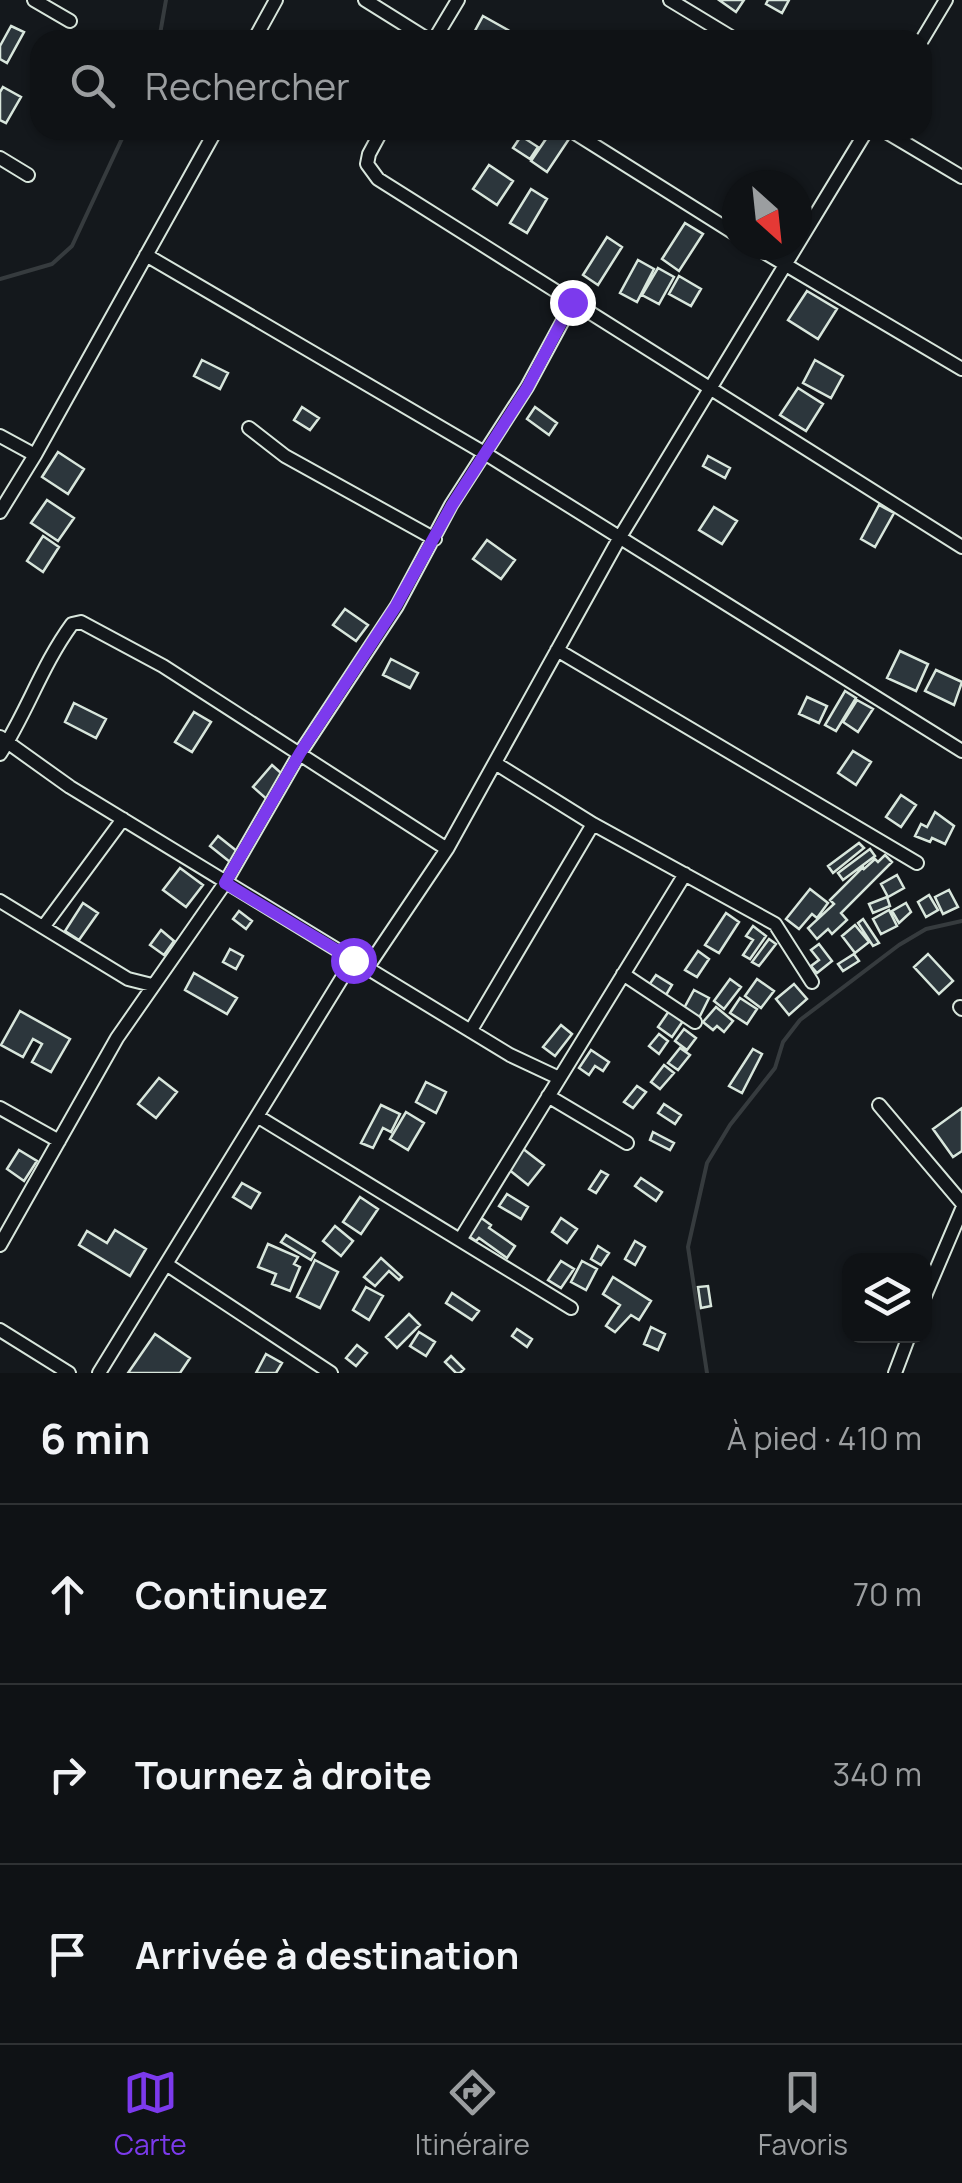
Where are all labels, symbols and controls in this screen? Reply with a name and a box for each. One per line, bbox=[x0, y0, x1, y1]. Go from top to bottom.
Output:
search box bbox=[30, 30, 932, 140]
icon: search bbox=[65, 58, 120, 113]
text: Rechercher bbox=[145, 59, 350, 111]
north arrow bbox=[722, 170, 812, 260]
route end bbox=[550, 280, 596, 326]
route start bbox=[331, 938, 377, 984]
map controls bbox=[842, 1253, 932, 1343]
button: layers bbox=[842, 1253, 932, 1343]
text: 6 min bbox=[40, 1409, 150, 1467]
text: À pied · 410 m bbox=[727, 1416, 922, 1460]
icon: ahead bbox=[40, 1567, 95, 1622]
text: Continuez bbox=[135, 1568, 328, 1620]
text: 70 m bbox=[853, 1572, 922, 1616]
icon: right bbox=[40, 1747, 95, 1802]
text: Tournez à droite bbox=[135, 1748, 432, 1800]
text: 340 m bbox=[832, 1752, 922, 1796]
icon: arrive bbox=[40, 1927, 95, 1982]
text: Arrivée à destination bbox=[135, 1928, 519, 1980]
tab: Carte bbox=[114, 2065, 187, 2163]
tab: Itinéraire bbox=[415, 2065, 530, 2163]
tab: Favoris bbox=[758, 2065, 848, 2163]

